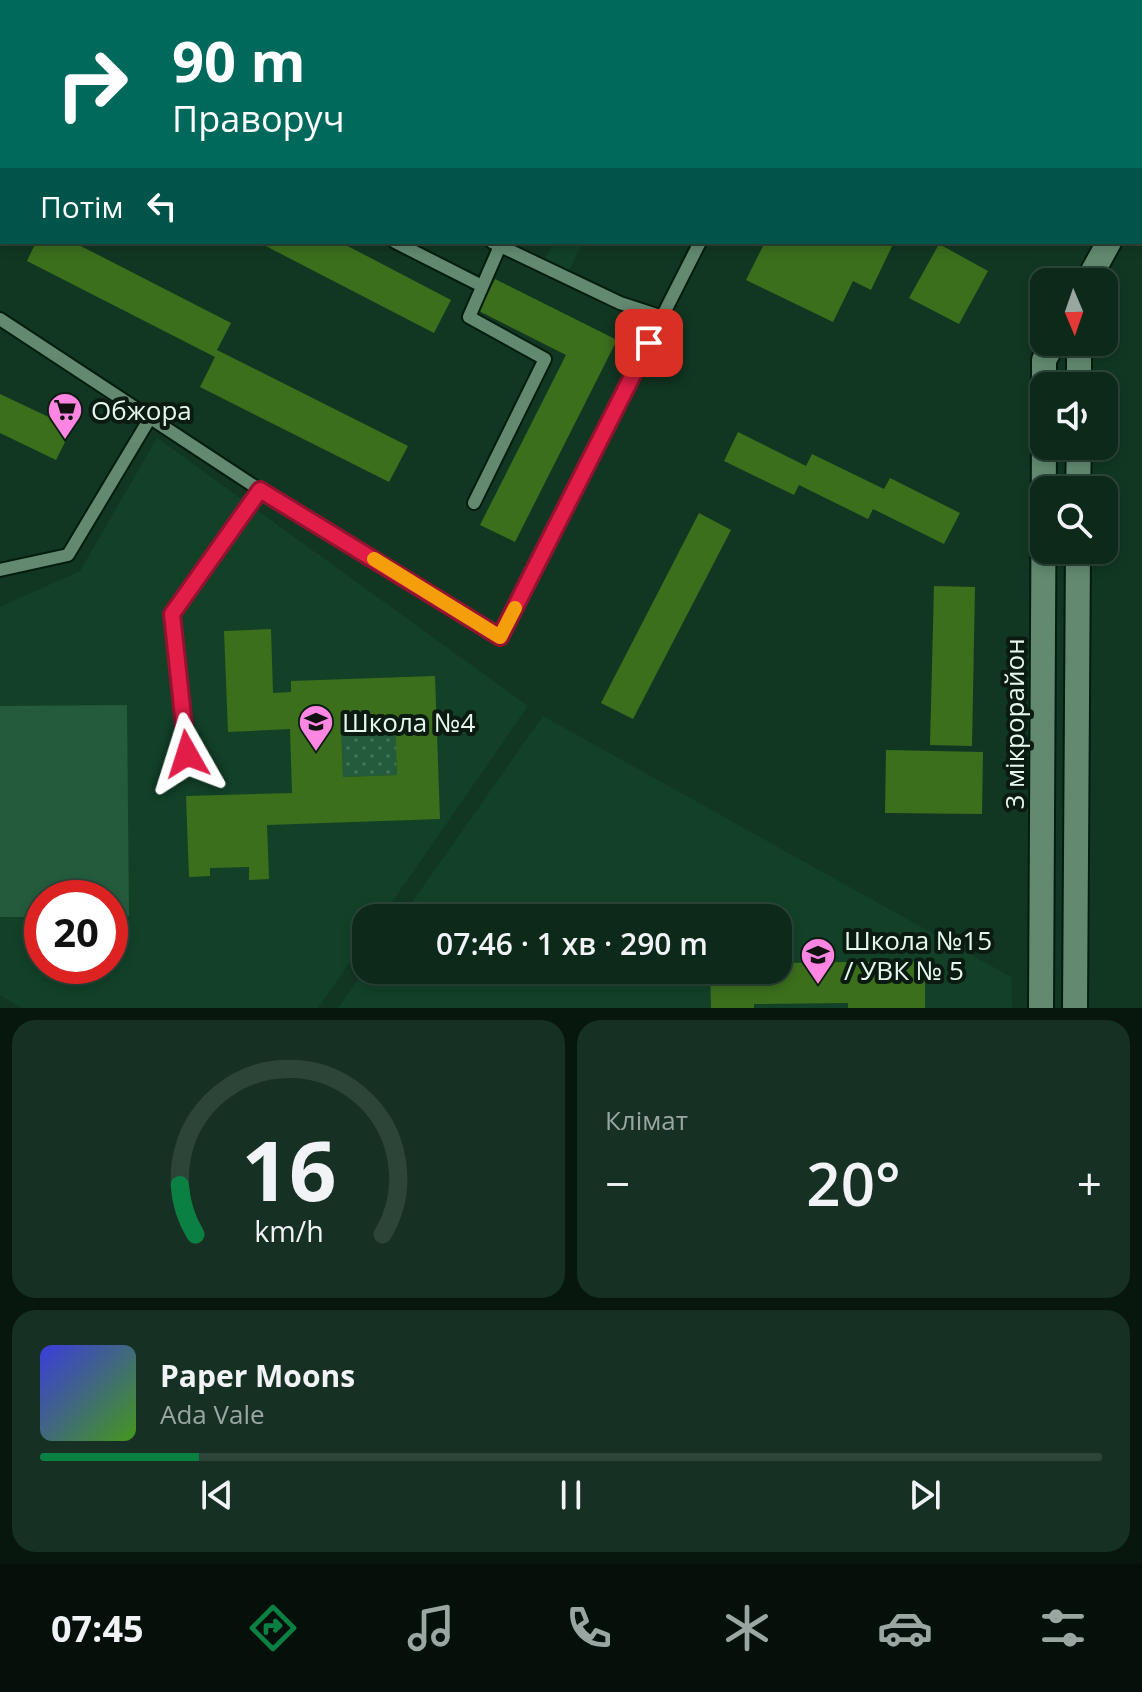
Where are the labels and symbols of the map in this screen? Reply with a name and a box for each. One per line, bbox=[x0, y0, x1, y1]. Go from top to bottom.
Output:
north arrow bbox=[1030, 268, 1118, 356]
pin bbox=[615, 309, 683, 377]
supermarket icon: Обжора bbox=[46, 391, 84, 441]
place label: Обжора bbox=[91, 392, 192, 428]
street label: 3 мікрорайон bbox=[996, 638, 1032, 810]
school or university icon: Школа №4 bbox=[297, 703, 335, 753]
place label: Школа №4 bbox=[342, 704, 475, 740]
position arrow bbox=[145, 712, 229, 796]
speed limit sign: 20 bbox=[24, 880, 128, 984]
place label: Школа №15 / УВК № 5 bbox=[844, 922, 992, 988]
school or university icon: Школа №15 / УВК № 5 bbox=[799, 936, 837, 986]

